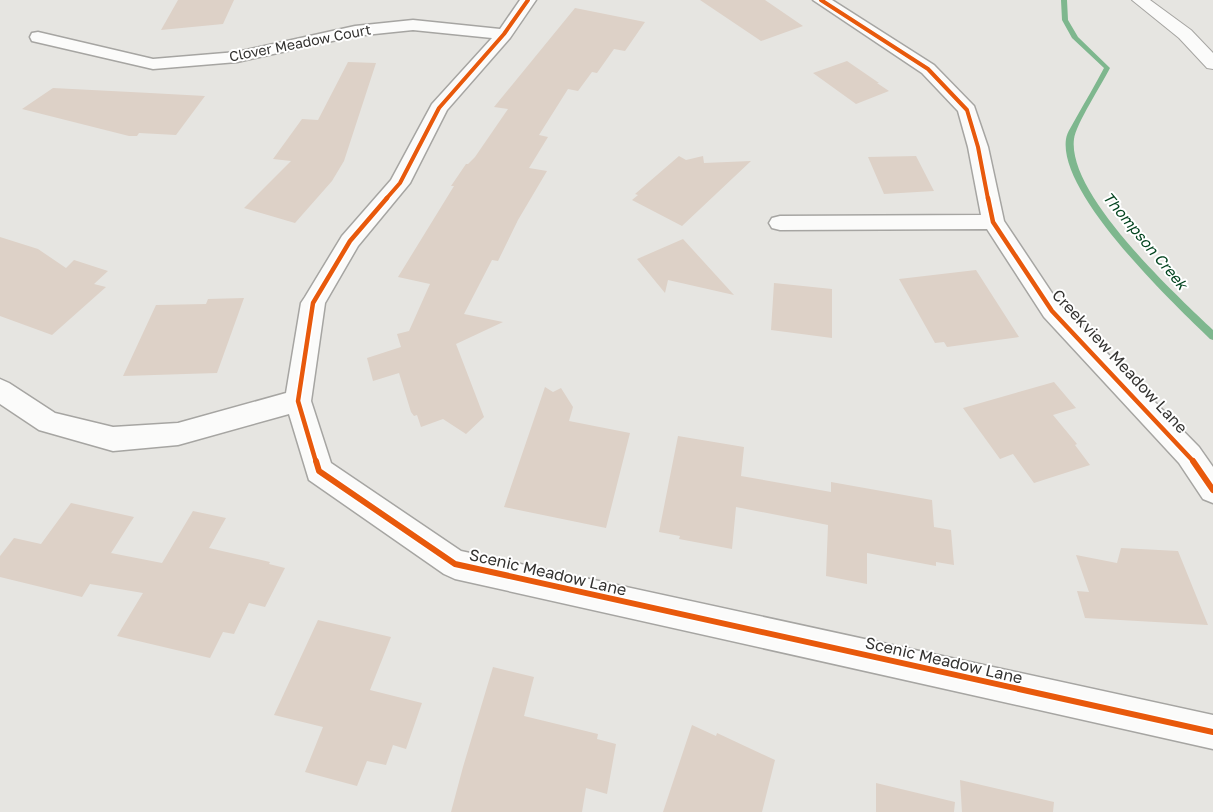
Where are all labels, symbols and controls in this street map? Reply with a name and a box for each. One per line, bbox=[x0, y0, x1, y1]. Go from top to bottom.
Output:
street label: Clover Meadow Court bbox=[228, 20, 372, 65]
water label: Thompson Creek bbox=[1100, 188, 1193, 294]
street label: Creekview Meadow Lane bbox=[1048, 285, 1192, 437]
street label: Scenic Meadow Lane bbox=[467, 544, 629, 600]
street label: Scenic Meadow Lane bbox=[863, 632, 1025, 688]

